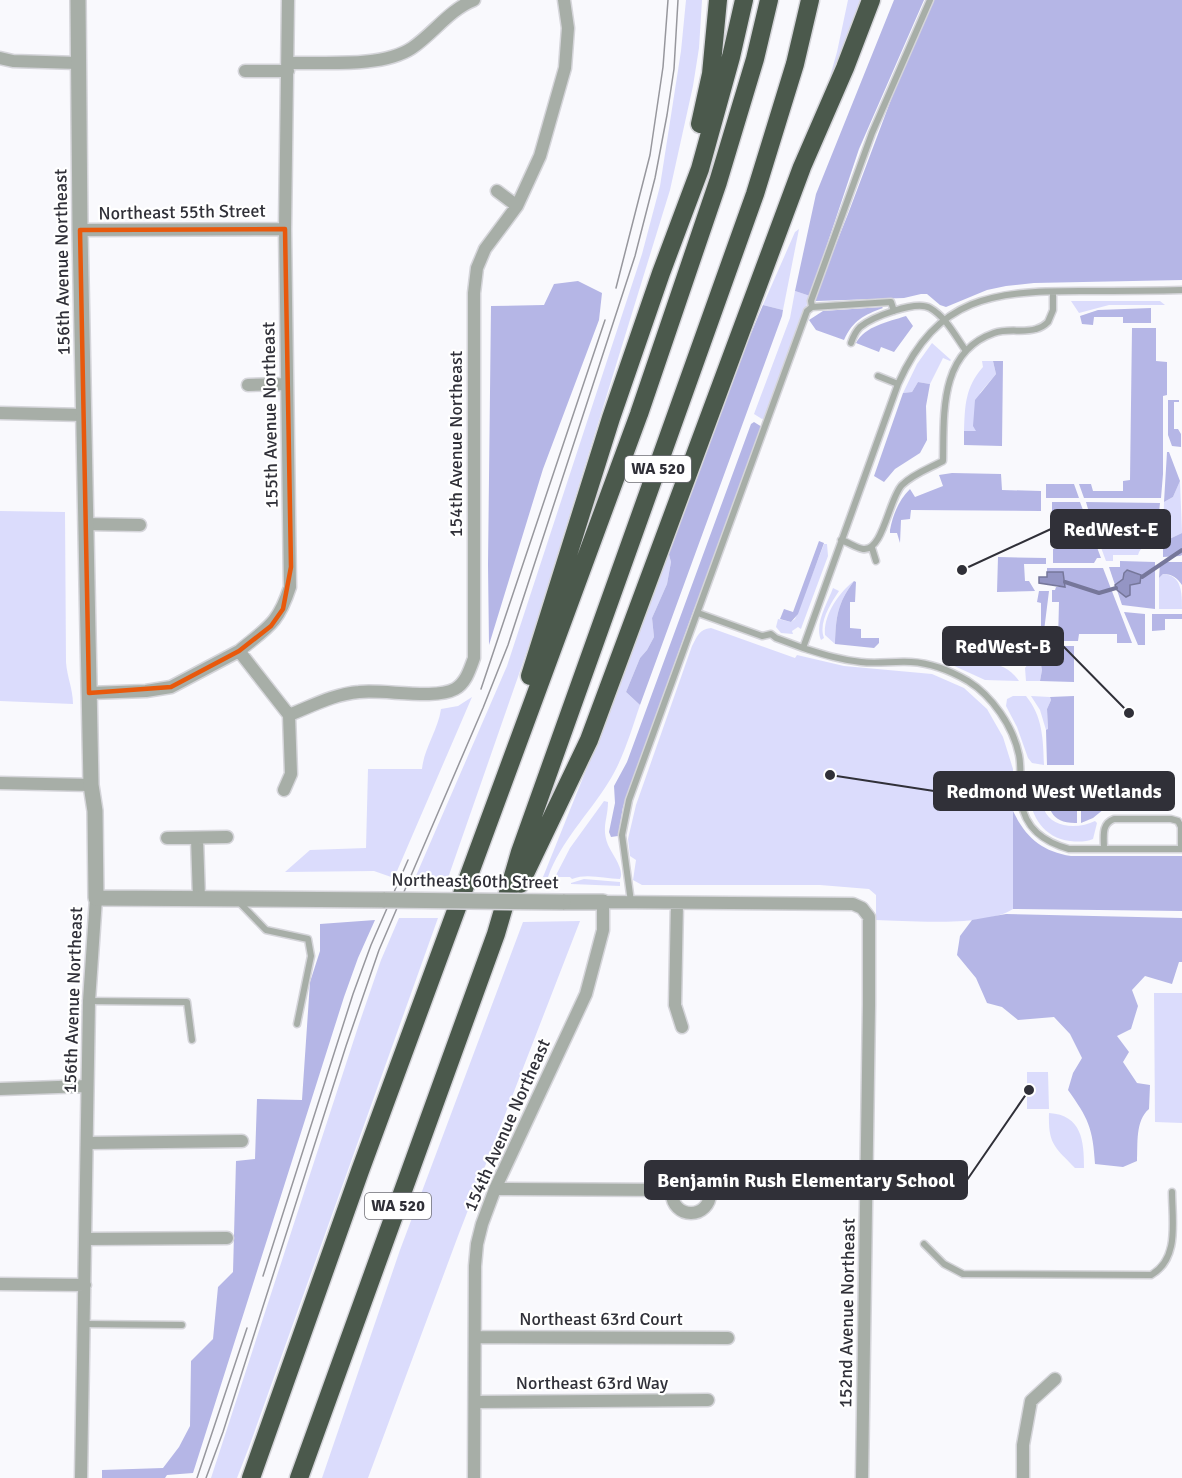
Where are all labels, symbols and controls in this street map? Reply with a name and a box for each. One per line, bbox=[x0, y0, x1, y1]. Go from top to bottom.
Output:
street label: 156th Avenue Northeast bbox=[49, 169, 75, 355]
street label: Northeast 55th Street bbox=[98, 200, 266, 224]
street label: 155th Avenue Northeast bbox=[257, 322, 283, 508]
street label: 154th Avenue Northeast bbox=[445, 351, 467, 537]
road number: WA 520 bbox=[625, 456, 691, 482]
callout: RedWest-E bbox=[1051, 510, 1170, 548]
text: RedWest-E bbox=[1063, 517, 1159, 542]
callout: RedWest-B bbox=[943, 627, 1063, 665]
text: RedWest-B bbox=[955, 634, 1051, 659]
callout: Redmond West Wetlands bbox=[934, 772, 1174, 810]
text: Redmond West Wetlands bbox=[946, 779, 1162, 804]
street label: Northeast 60th Street bbox=[391, 869, 559, 893]
street label: 156th Avenue Northeast bbox=[59, 906, 87, 1094]
street label: 154th Avenue Northeast bbox=[459, 1035, 555, 1215]
callout: Benjamin Rush Elementary School bbox=[645, 1161, 967, 1199]
text: Benjamin Rush Elementary School bbox=[657, 1168, 955, 1193]
road number: WA 520 bbox=[365, 1193, 431, 1219]
street label: 152nd Avenue Northeast bbox=[834, 1218, 860, 1408]
street label: Northeast 63rd Court bbox=[519, 1308, 683, 1330]
street label: Northeast 63rd Way bbox=[516, 1372, 669, 1394]

